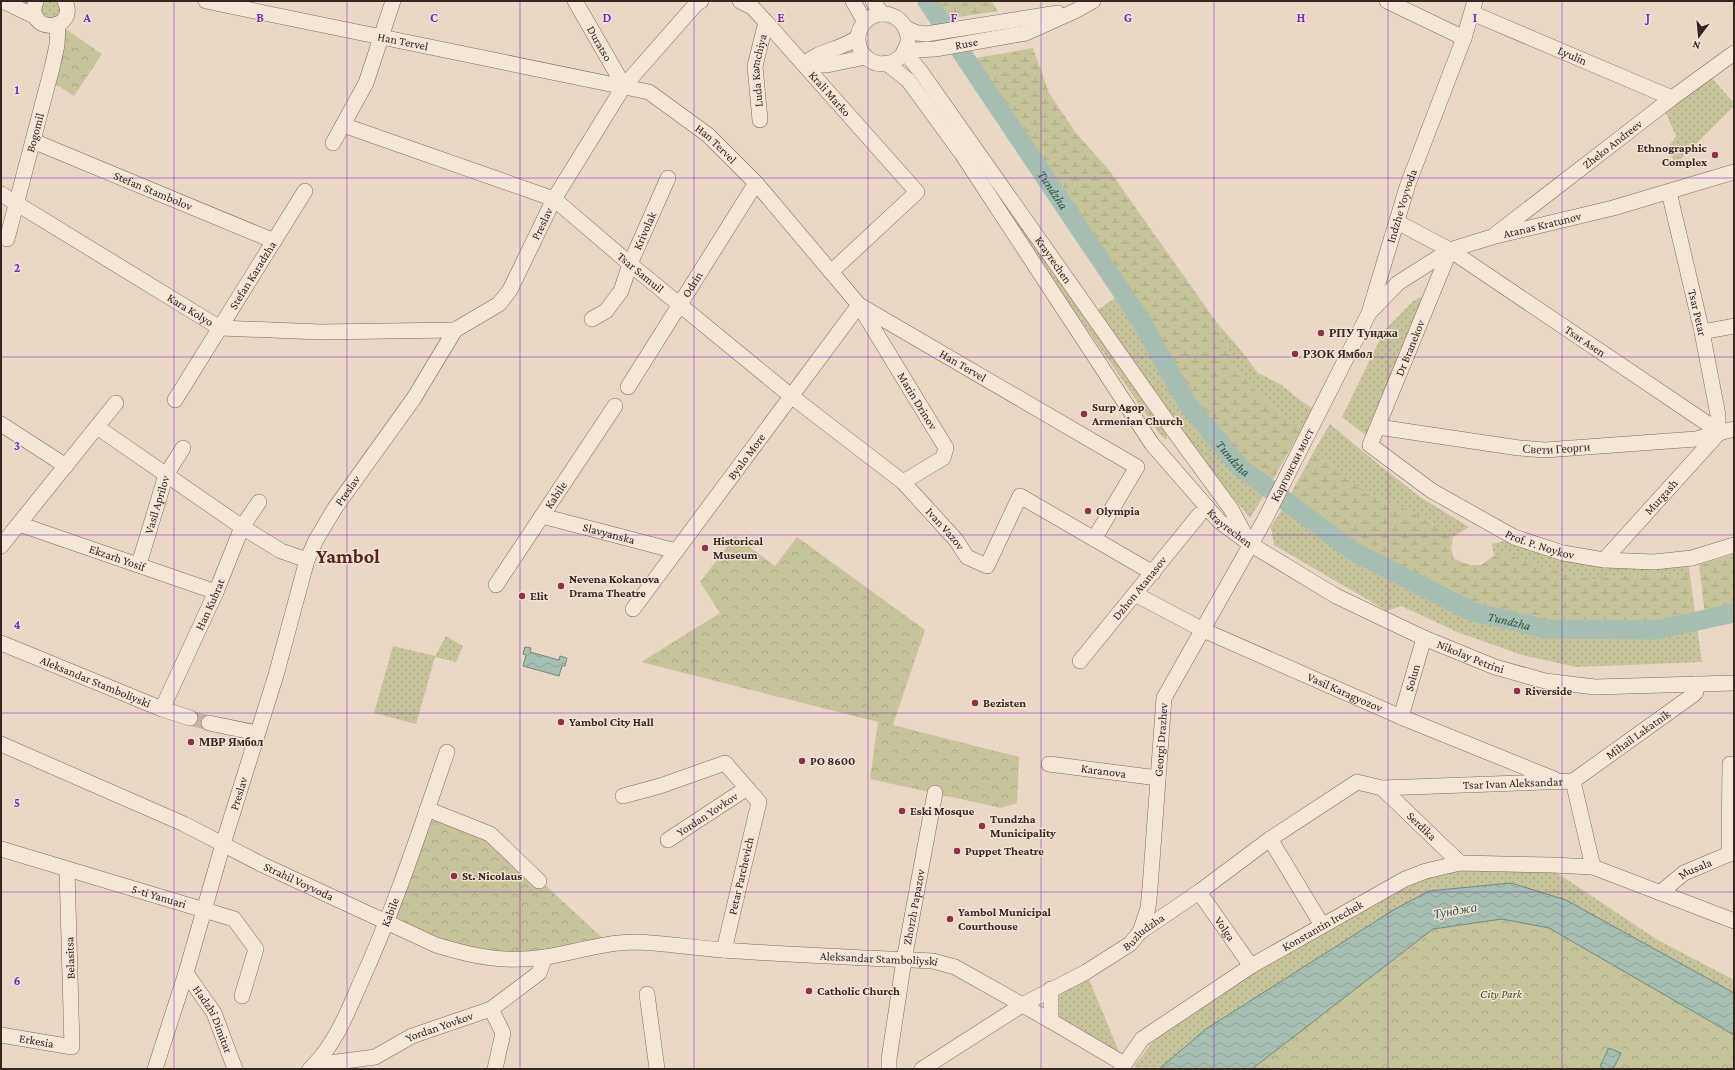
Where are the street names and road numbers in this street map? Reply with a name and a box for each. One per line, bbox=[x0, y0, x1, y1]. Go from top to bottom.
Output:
street label: Duratso bbox=[584, 23, 615, 64]
street label: Han Tervel bbox=[376, 29, 430, 53]
street label: Luda Kamchiya bbox=[748, 32, 770, 108]
street label: Ruse bbox=[954, 35, 979, 52]
street label: Lyulin bbox=[1556, 43, 1590, 68]
street label: Krali Marko bbox=[806, 68, 854, 120]
street label: Bogomil bbox=[23, 111, 47, 154]
street label: Zheko Andreev bbox=[1580, 116, 1645, 172]
street label: Han Tervel bbox=[692, 121, 740, 167]
street label: Indzhe Voyvoda bbox=[1384, 167, 1420, 245]
street label: Stefan Stambolov bbox=[112, 168, 195, 214]
street label: Preslav bbox=[528, 205, 556, 242]
street label: Krivolak bbox=[630, 209, 659, 252]
street label: Atanas Kratunov bbox=[1502, 209, 1583, 241]
street label: Krayrechen bbox=[1032, 234, 1075, 287]
street label: Stefan Karadzha bbox=[226, 238, 279, 312]
street label: Tsar Samuil bbox=[614, 249, 667, 296]
street label: Odrin bbox=[679, 268, 706, 300]
street label: Tsar Petar bbox=[1685, 288, 1710, 338]
street label: Kara Kolyo bbox=[165, 290, 216, 329]
street label: Dr Branekov bbox=[1392, 317, 1428, 378]
street label: Tsar Asen bbox=[1562, 322, 1609, 360]
street label: Han Tervel bbox=[937, 346, 989, 385]
street label: Marin Drinov bbox=[894, 369, 940, 433]
street label: Каргонски мост bbox=[1268, 425, 1317, 504]
street label: Byalo More bbox=[725, 431, 768, 482]
street label: Свети Георги bbox=[1522, 440, 1591, 457]
street label: Preslav bbox=[332, 472, 364, 508]
street label: Vasil Aprilov bbox=[142, 473, 173, 536]
street label: Murgash bbox=[1641, 476, 1681, 518]
street label: Kabile bbox=[542, 479, 570, 511]
street label: Ivan Vazov bbox=[923, 505, 968, 553]
street label: Krayrechen bbox=[1204, 506, 1256, 551]
street label: Slavyanska bbox=[581, 520, 637, 547]
street label: Prof. P. Noykov bbox=[1503, 527, 1576, 562]
street label: Ekzarh Yosif bbox=[87, 542, 149, 575]
street label: Dzhon Atanasov bbox=[1109, 553, 1170, 623]
street label: Han Kubrat bbox=[192, 576, 228, 632]
street label: Nikolay Petrini bbox=[1435, 637, 1506, 676]
street label: Aleksandar Stamboliyski bbox=[38, 653, 153, 711]
street label: Solun bbox=[1402, 662, 1423, 693]
street label: Vasil Karagyozov bbox=[1305, 670, 1385, 715]
street label: Georgi Drazhev bbox=[1151, 702, 1171, 777]
street label: Mihail Lakatnik bbox=[1603, 706, 1673, 762]
street label: Karanova bbox=[1080, 761, 1127, 781]
street label: Tsar Ivan Aleksandar bbox=[1463, 774, 1564, 792]
street label: Preslav bbox=[227, 775, 251, 812]
street label: Yordan Yovkov bbox=[674, 789, 741, 839]
street label: Serdika bbox=[1404, 809, 1440, 844]
street label: Petar Parchevich bbox=[725, 835, 757, 916]
street label: Musala bbox=[1675, 855, 1714, 882]
street label: Strahil Voyvoda bbox=[262, 859, 336, 904]
street label: Zhorzh Papazov bbox=[900, 868, 928, 946]
street label: 5-ti Yanuari bbox=[130, 882, 188, 911]
street label: Kabile bbox=[378, 896, 402, 929]
street label: Konstantin Irechek bbox=[1280, 897, 1366, 954]
street label: Buzludzha bbox=[1120, 910, 1167, 954]
street label: Volga bbox=[1211, 914, 1239, 944]
street label: Belasitsa bbox=[62, 936, 78, 979]
street label: Aleksandar Stamboliyski bbox=[819, 949, 940, 969]
street label: Hadzhi Dimitar bbox=[190, 983, 236, 1056]
street label: Yordan Yovkov bbox=[403, 1009, 475, 1045]
street label: Erkesia bbox=[18, 1031, 55, 1051]

